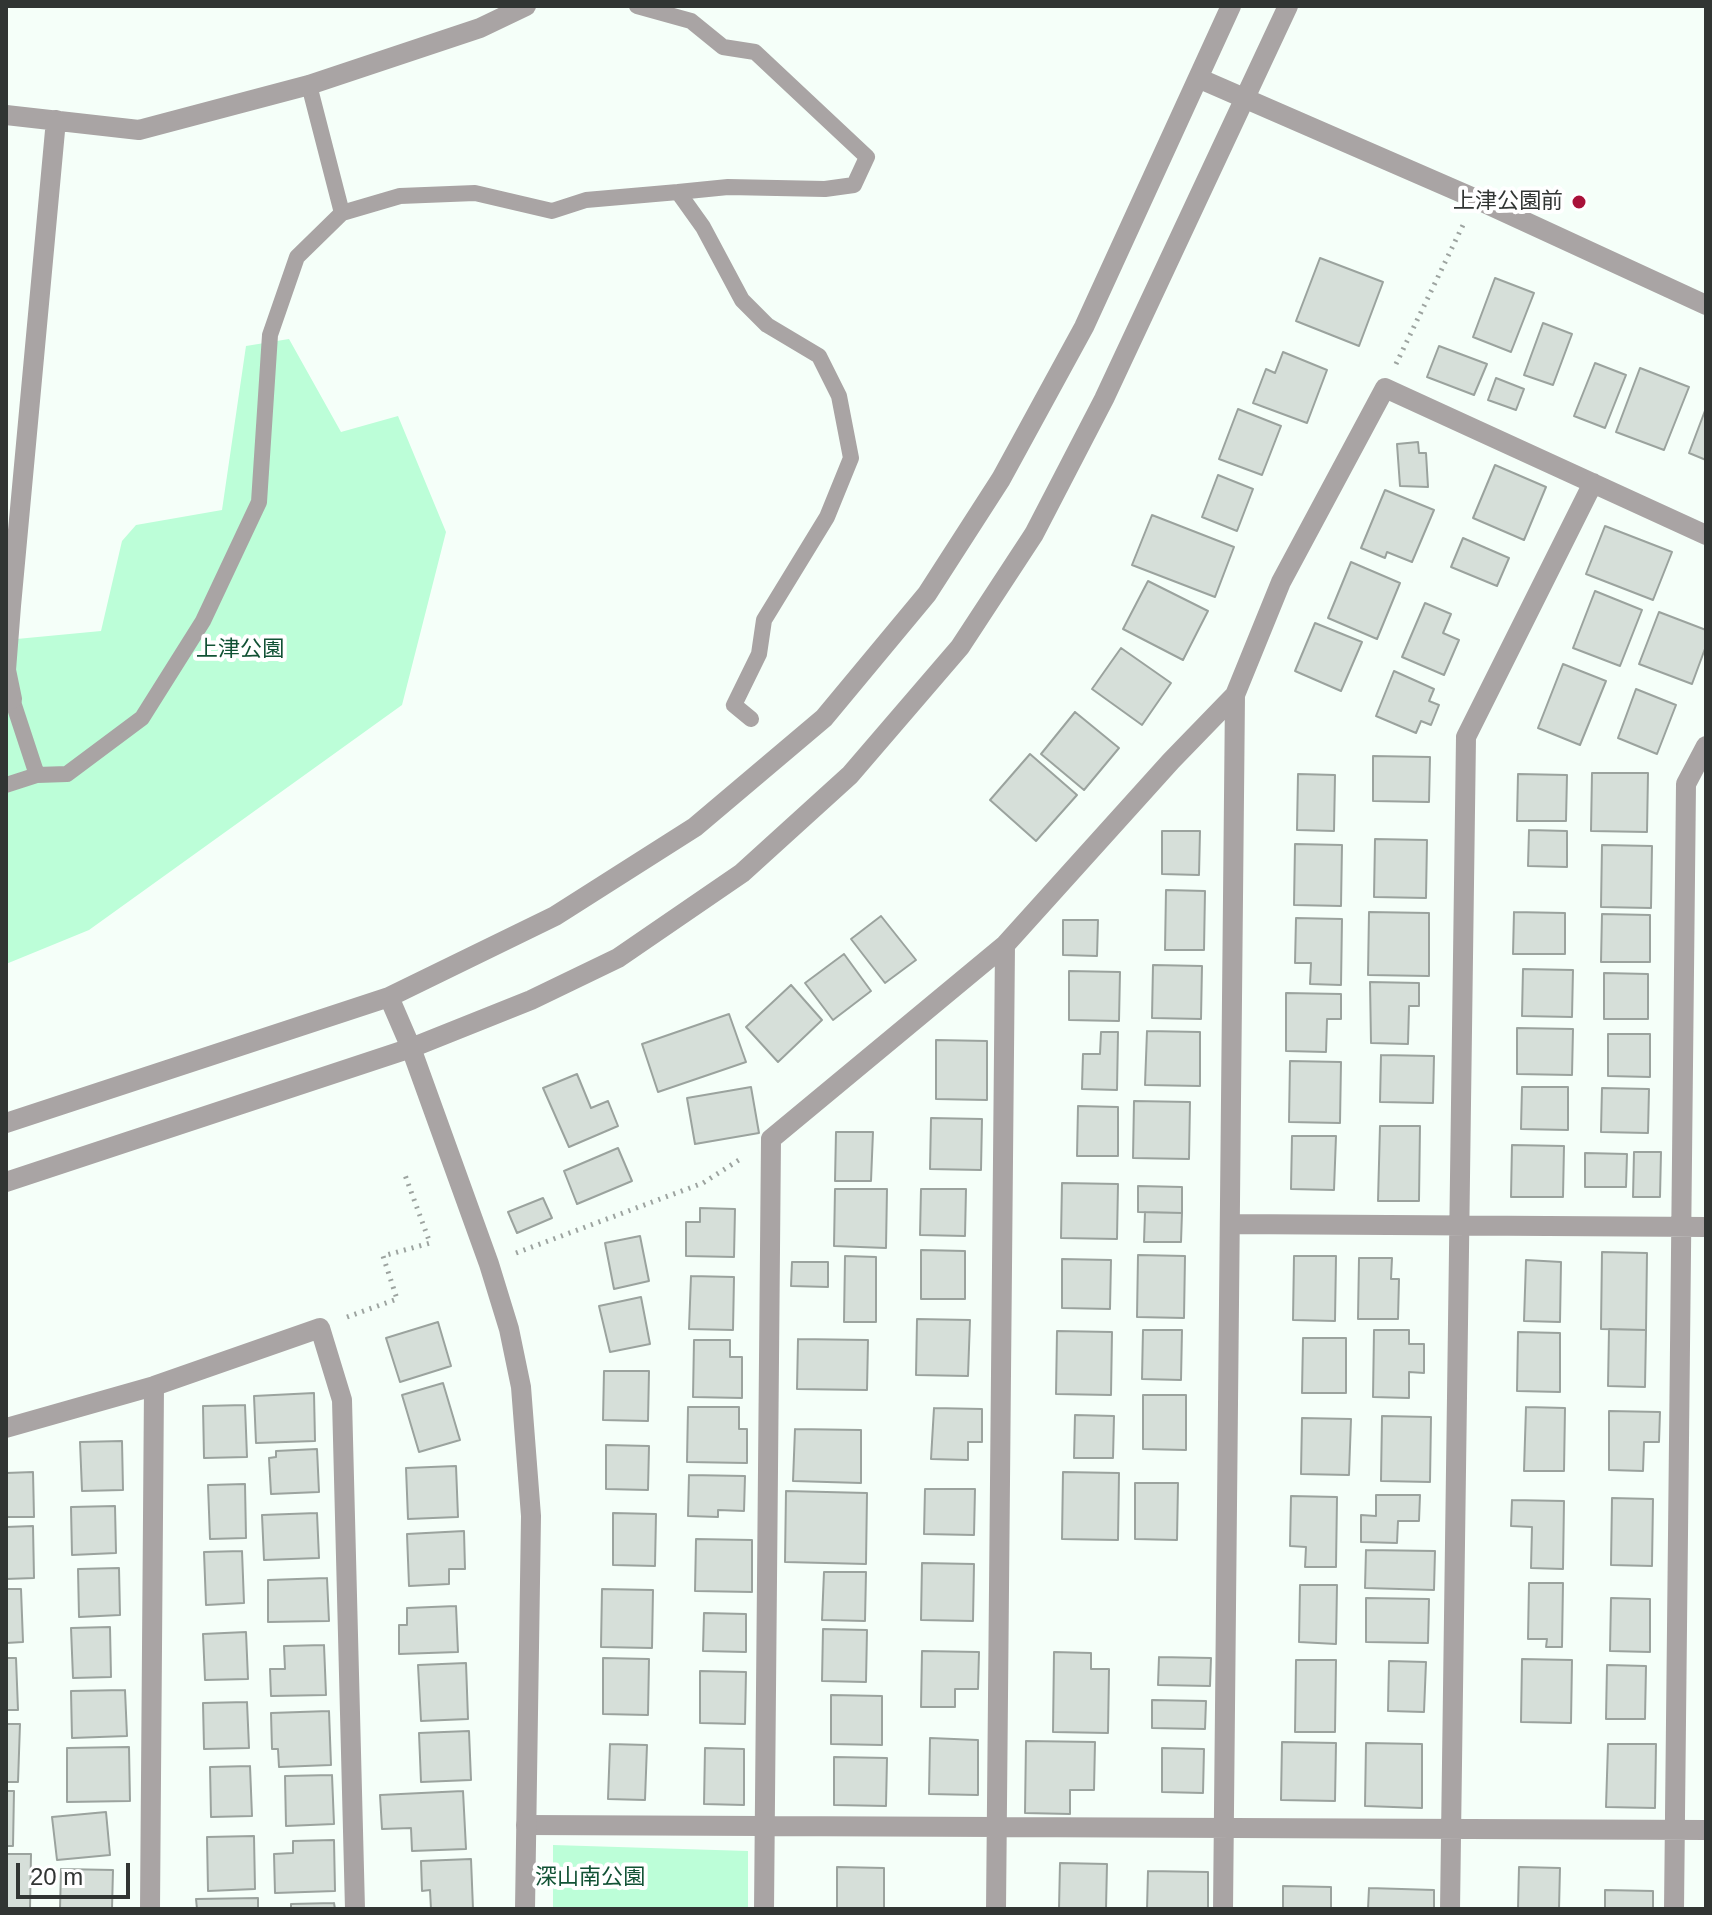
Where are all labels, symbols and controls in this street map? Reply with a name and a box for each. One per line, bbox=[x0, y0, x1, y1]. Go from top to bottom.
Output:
place label: 上津公園前 bbox=[1453, 189, 1563, 215]
marker: 上津公園前 bbox=[1570, 193, 1588, 211]
park label: 上津公園 bbox=[196, 637, 284, 663]
scale bar bbox=[20, 1847, 134, 1897]
text: 20 m bbox=[30, 1863, 83, 1890]
park label: 深山南公園 bbox=[535, 1865, 645, 1891]

